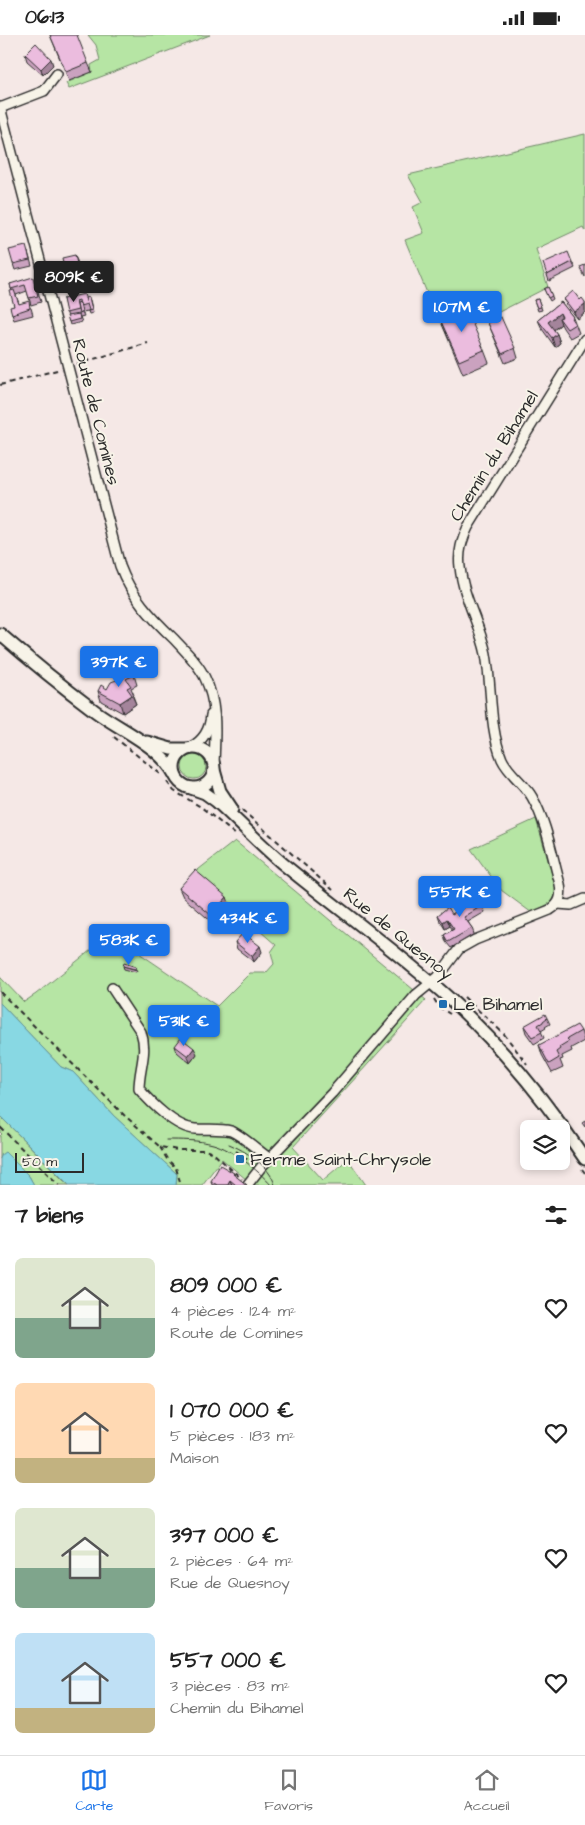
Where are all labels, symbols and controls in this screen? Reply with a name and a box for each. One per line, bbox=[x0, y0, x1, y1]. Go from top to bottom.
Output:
text: 06:13 bbox=[25, 4, 64, 31]
pin: 809K € bbox=[33, 261, 115, 303]
text: 809K € bbox=[45, 266, 103, 288]
pin: 1.07M € bbox=[416, 291, 508, 333]
text: 1.07M € bbox=[434, 296, 490, 318]
street label: Route de Comines bbox=[66, 336, 126, 488]
street label: Chemin du Bihamel bbox=[444, 386, 544, 526]
pin: 397K € bbox=[78, 645, 160, 688]
text: 397K € bbox=[91, 651, 147, 673]
pin: 557K € bbox=[419, 875, 501, 918]
text: 557K € bbox=[429, 881, 491, 903]
street label: Rue de Quesnoy bbox=[337, 882, 458, 987]
pin: 434K € bbox=[207, 901, 289, 944]
text: 434K € bbox=[219, 907, 277, 929]
pin: 583K € bbox=[88, 923, 170, 966]
text: 583K € bbox=[100, 929, 158, 951]
place label: Le Bihamel bbox=[453, 992, 543, 1017]
marker: Le Bihamel bbox=[437, 998, 449, 1010]
pin: 531K € bbox=[143, 1005, 225, 1047]
text: 531K € bbox=[159, 1010, 209, 1032]
map controls bbox=[520, 1120, 570, 1170]
button: layers bbox=[520, 1120, 570, 1170]
place label: Ferme Saint-Chrysole bbox=[250, 1147, 432, 1173]
scale bar bbox=[15, 1150, 84, 1173]
text: 50 m bbox=[22, 1152, 57, 1172]
marker: Ferme Saint-Chrysole bbox=[234, 1153, 246, 1165]
text: 7 biens bbox=[15, 1201, 84, 1230]
icon: filters bbox=[542, 1201, 570, 1229]
text: 809 000 € bbox=[170, 1271, 282, 1300]
icon: home bbox=[55, 1278, 115, 1338]
icon: heart bbox=[542, 1294, 570, 1322]
text: 4 pièces · 124 m² bbox=[170, 1300, 296, 1322]
text: Route de Comines bbox=[170, 1322, 303, 1344]
text: 1 070 000 € bbox=[170, 1396, 294, 1425]
icon: home bbox=[55, 1403, 115, 1463]
icon: heart bbox=[542, 1419, 570, 1447]
text: 5 pièces · 183 m² bbox=[170, 1425, 295, 1447]
text: Maison bbox=[170, 1447, 219, 1469]
text: 397 000 € bbox=[170, 1521, 279, 1550]
icon: home bbox=[55, 1528, 115, 1588]
icon: heart bbox=[542, 1544, 570, 1572]
text: 2 pièces · 64 m² bbox=[170, 1550, 293, 1572]
text: Rue de Quesnoy bbox=[170, 1572, 290, 1594]
text: 557 000 € bbox=[170, 1646, 286, 1675]
icon: home bbox=[55, 1653, 115, 1713]
icon: heart bbox=[542, 1669, 570, 1697]
text: 3 pièces · 83 m² bbox=[170, 1675, 290, 1697]
text: Chemin du Bihamel bbox=[170, 1697, 303, 1719]
tab: Carte bbox=[75, 1766, 113, 1816]
tab: Favoris bbox=[264, 1766, 313, 1816]
tab: Accueil bbox=[464, 1766, 510, 1816]

